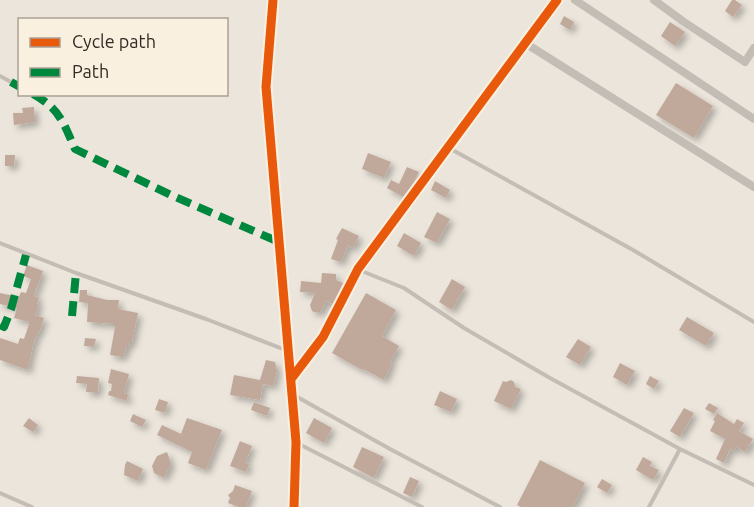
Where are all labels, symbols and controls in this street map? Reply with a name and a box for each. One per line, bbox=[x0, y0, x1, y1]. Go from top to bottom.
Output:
legend bbox=[18, 18, 228, 96]
text: Cycle path bbox=[72, 31, 156, 51]
text: Path bbox=[72, 61, 109, 81]

